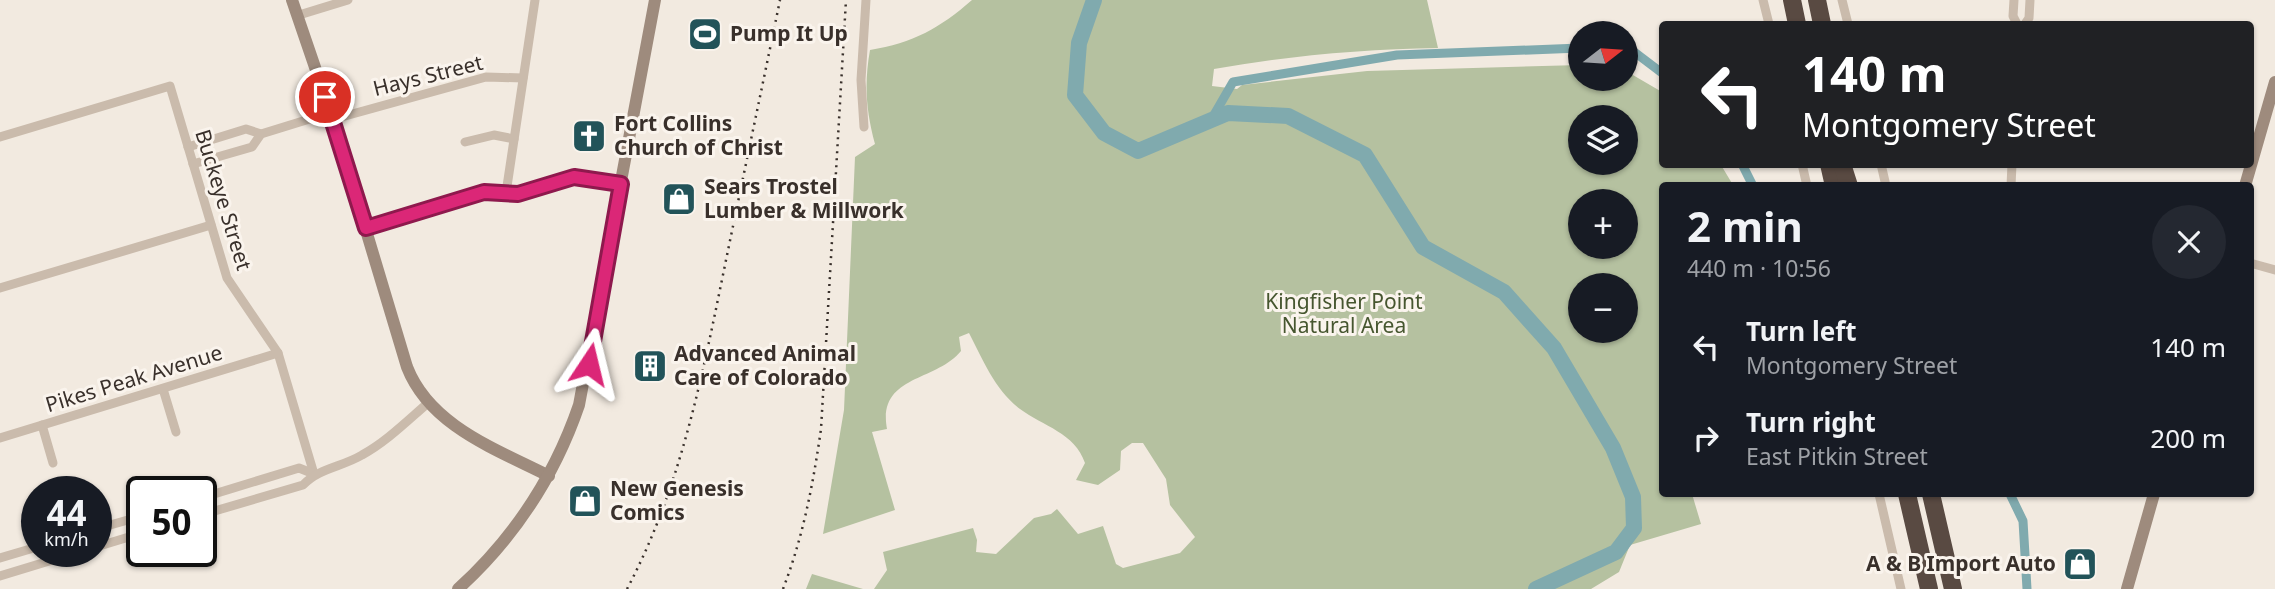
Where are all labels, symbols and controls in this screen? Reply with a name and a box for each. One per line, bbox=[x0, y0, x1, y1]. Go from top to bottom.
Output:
sports icon: Pump It Up bbox=[686, 15, 724, 53]
place label: Pump It Up bbox=[730, 19, 848, 47]
north arrow bbox=[1568, 21, 1638, 91]
map controls bbox=[1568, 21, 1638, 343]
text: 140 m bbox=[1802, 40, 1947, 106]
street label: Hays Street bbox=[370, 48, 486, 102]
icon: left bbox=[1687, 49, 1778, 140]
pin bbox=[295, 67, 355, 127]
icon: arrive bbox=[306, 78, 344, 116]
text: Montgomery Street bbox=[1802, 103, 2096, 146]
button: layers bbox=[1568, 105, 1638, 175]
place label: Fort Collins Church of Christ bbox=[614, 109, 783, 161]
church icon: Fort Collins Church of Christ bbox=[570, 117, 608, 155]
street label: Buckeye Street bbox=[189, 126, 259, 274]
place label: Sears Trostel Lumber & Millwork bbox=[704, 172, 905, 224]
shop icon: Sears Trostel Lumber & Millwork bbox=[660, 180, 698, 218]
button: + bbox=[1568, 189, 1638, 259]
text: 2 min bbox=[1687, 197, 1803, 254]
button: close bbox=[2152, 205, 2226, 279]
text: 440 m · 10:56 bbox=[1687, 252, 1831, 284]
button: − bbox=[1568, 273, 1638, 343]
park label: Kingfisher Point Natural Area bbox=[1265, 287, 1423, 339]
text: Turn left bbox=[1746, 313, 1857, 349]
position arrow bbox=[552, 327, 626, 401]
icon: left bbox=[1687, 328, 1725, 366]
text: 140 m bbox=[2150, 329, 2226, 365]
street label: Pikes Peak Avenue bbox=[42, 338, 226, 418]
place label: Advanced Animal Care of Colorado bbox=[674, 339, 856, 391]
building icon: Advanced Animal Care of Colorado bbox=[631, 347, 669, 385]
text: Montgomery Street bbox=[1746, 349, 1957, 381]
text: Turn right bbox=[1746, 404, 1876, 440]
icon: right bbox=[1687, 419, 1725, 457]
text: 200 m bbox=[2150, 420, 2226, 456]
text: East Pitkin Street bbox=[1746, 440, 1928, 472]
place label: New Genesis Comics bbox=[610, 474, 744, 526]
speed limit sign: 50 bbox=[126, 476, 217, 567]
shop icon: New Genesis Comics bbox=[566, 482, 604, 520]
text: 44 bbox=[46, 489, 87, 536]
text: km/h bbox=[44, 527, 89, 551]
shop icon: A & B Import Auto bbox=[2061, 545, 2099, 583]
place label: A & B Import Auto bbox=[1866, 549, 2056, 577]

